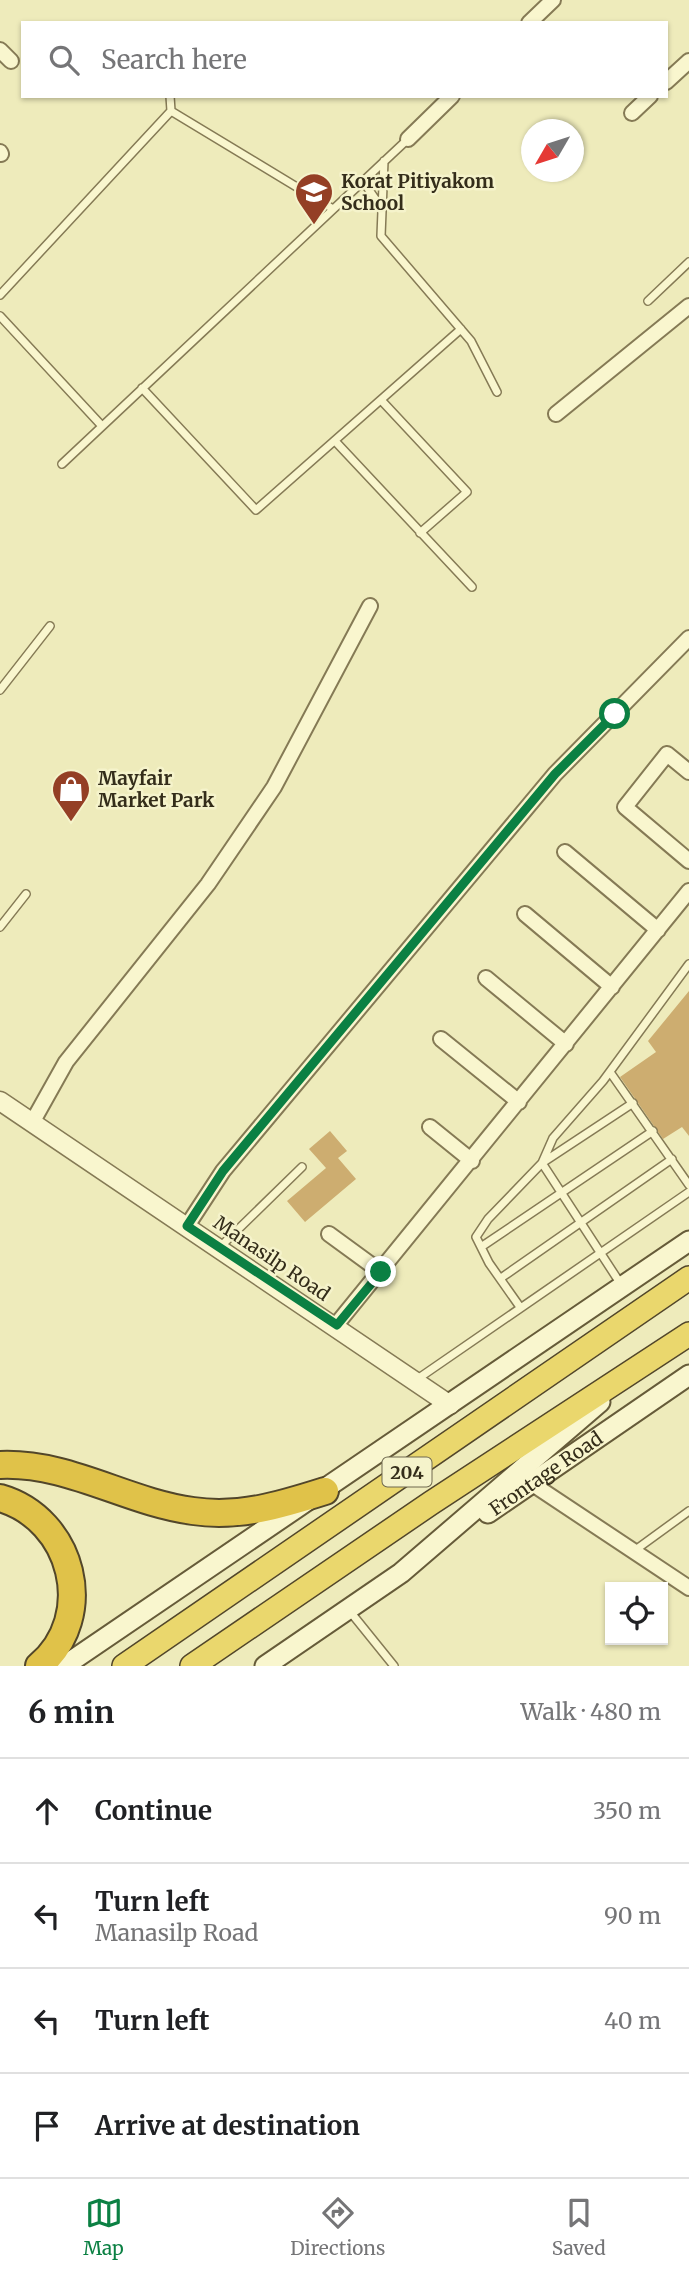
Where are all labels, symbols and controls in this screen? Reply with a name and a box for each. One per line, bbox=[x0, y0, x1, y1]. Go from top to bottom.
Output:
search box bbox=[21, 21, 668, 98]
icon: search bbox=[45, 41, 83, 79]
text: Search here bbox=[101, 43, 247, 76]
north arrow bbox=[521, 119, 584, 182]
place label: Korat Pitiyakom School bbox=[341, 169, 494, 215]
school or university icon: Korat Pitiyakom School bbox=[293, 171, 335, 226]
route start bbox=[599, 698, 630, 729]
place label: Mayfair Market Park bbox=[98, 766, 215, 812]
shop icon: Mayfair Market Park bbox=[50, 768, 92, 823]
street label: Manasilp Road bbox=[209, 1210, 335, 1306]
route end bbox=[365, 1256, 396, 1287]
street label: Frontage Road bbox=[484, 1426, 607, 1521]
road number: 204 bbox=[382, 1457, 432, 1486]
map controls bbox=[605, 1582, 668, 1645]
button: locate bbox=[605, 1582, 668, 1645]
text: 6 min bbox=[28, 1693, 114, 1731]
text: Walk · 480 m bbox=[520, 1697, 661, 1726]
icon: ahead bbox=[28, 1792, 66, 1830]
text: Continue bbox=[95, 1794, 212, 1827]
text: 350 m bbox=[593, 1796, 661, 1825]
text: Turn left bbox=[95, 1885, 209, 1918]
icon: left bbox=[28, 1897, 66, 1935]
text: 90 m bbox=[604, 1901, 661, 1930]
text: Manasilp Road bbox=[95, 1918, 258, 1947]
icon: left bbox=[28, 2002, 66, 2040]
text: Turn left bbox=[95, 2004, 209, 2037]
text: 40 m bbox=[604, 2006, 661, 2035]
icon: arrive bbox=[28, 2107, 66, 2145]
text: Arrive at destination bbox=[95, 2109, 360, 2142]
tab: Map bbox=[83, 2194, 124, 2260]
tab: Directions bbox=[290, 2194, 385, 2260]
tab: Saved bbox=[552, 2194, 606, 2260]

